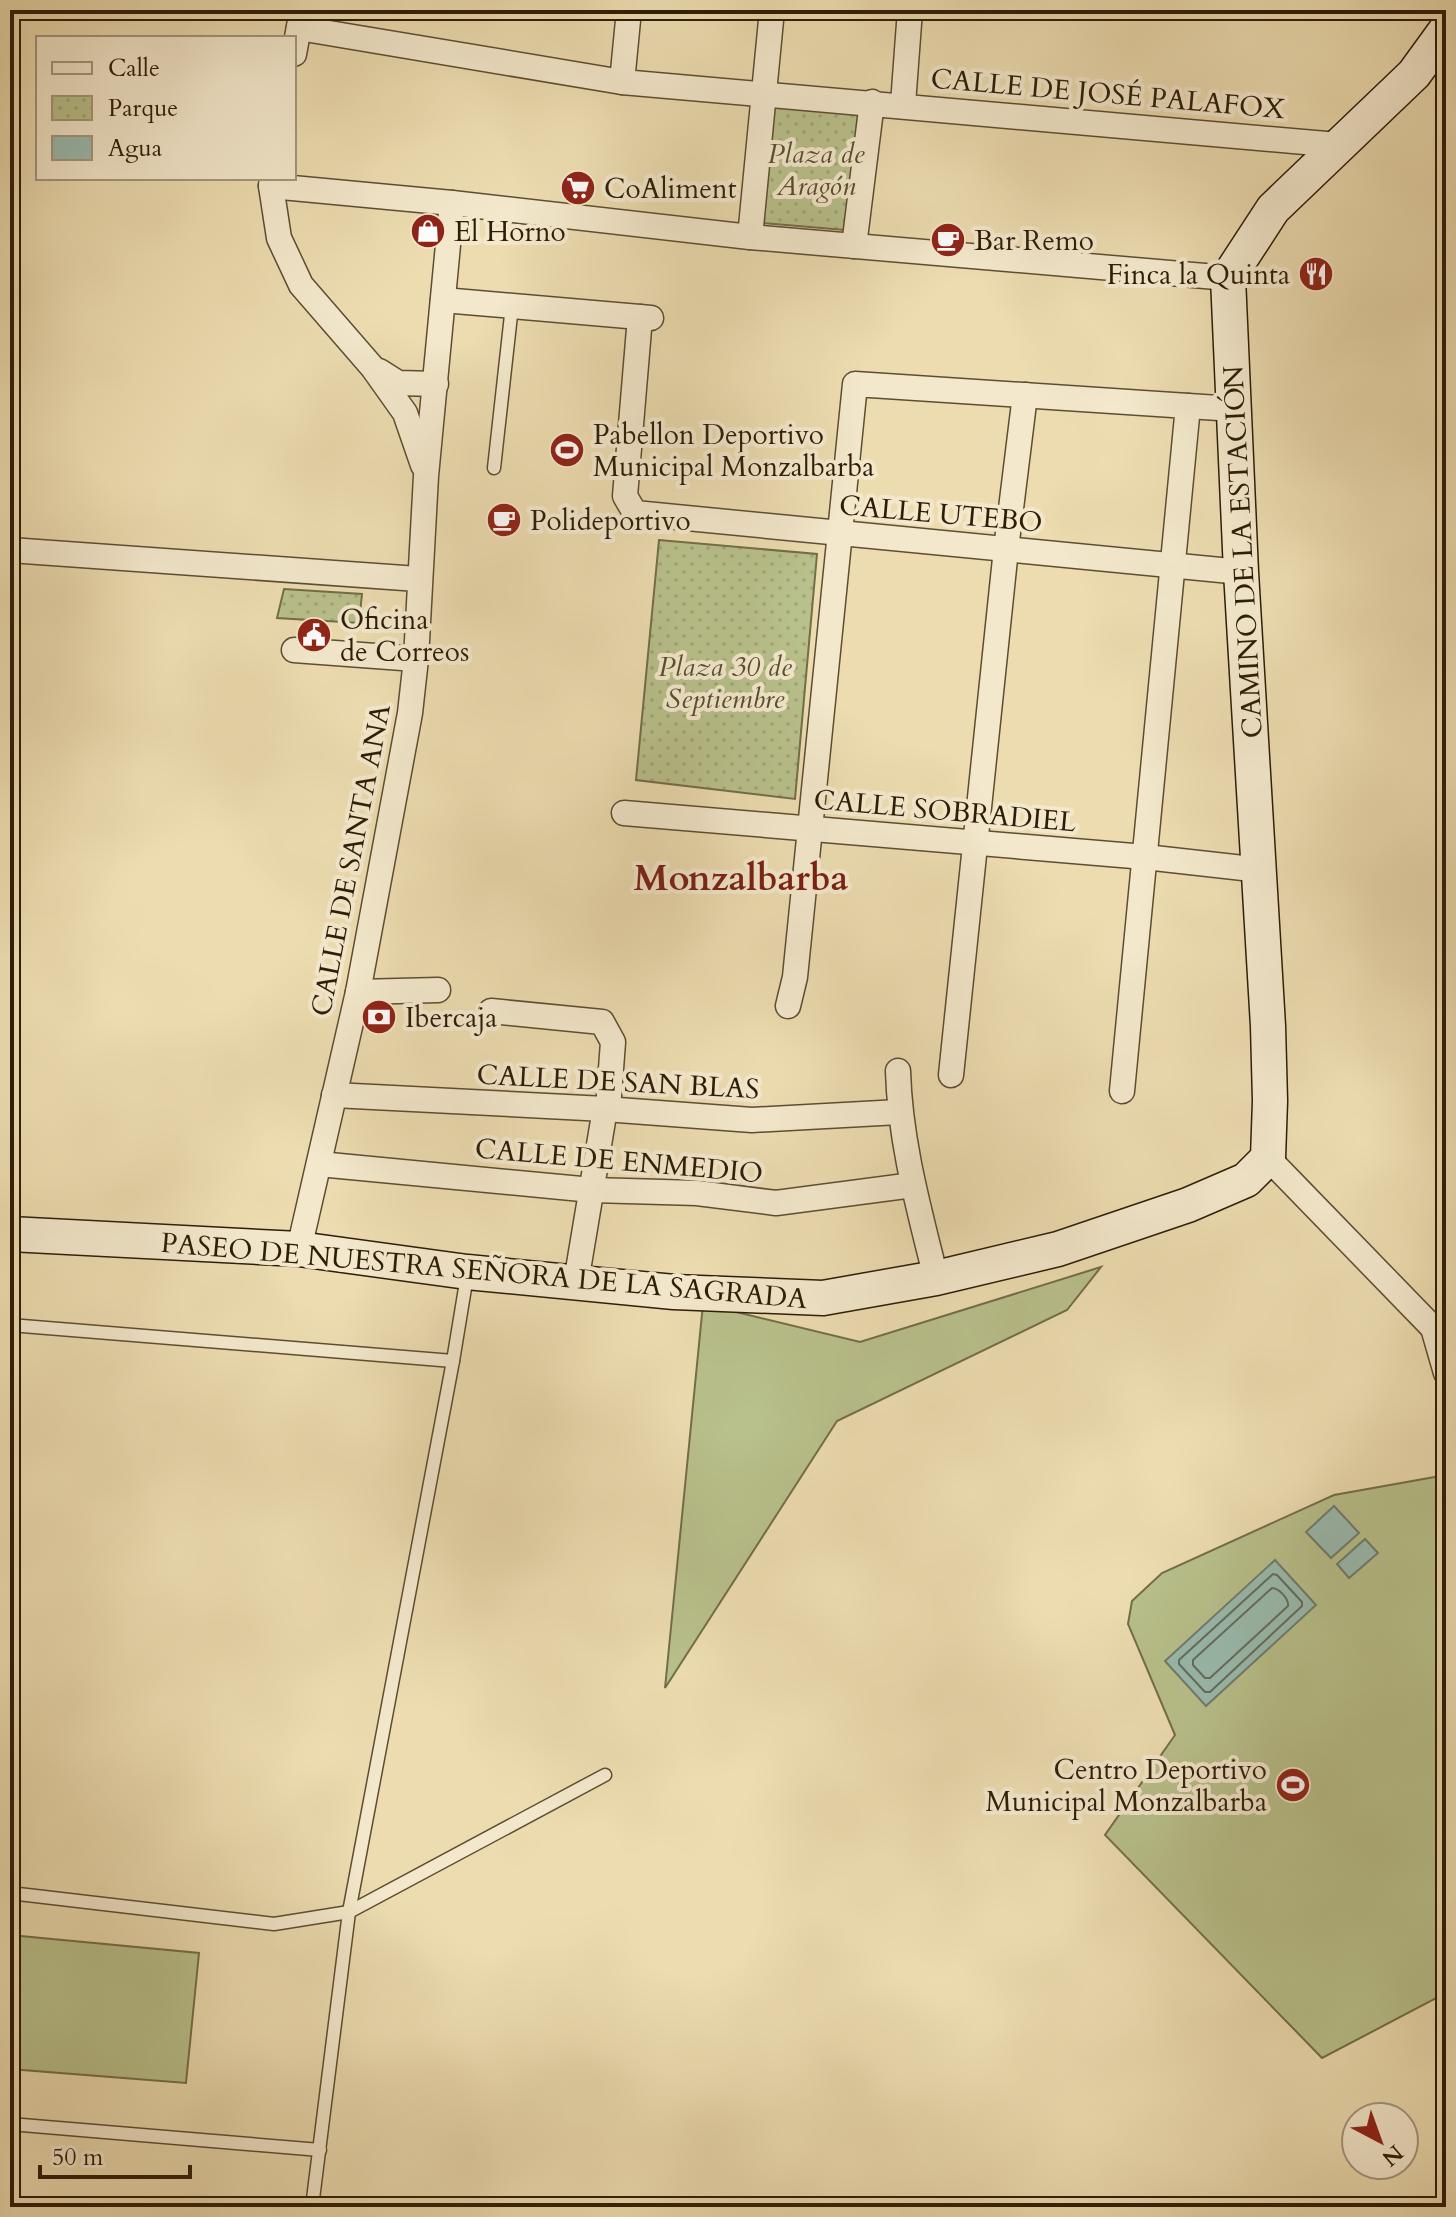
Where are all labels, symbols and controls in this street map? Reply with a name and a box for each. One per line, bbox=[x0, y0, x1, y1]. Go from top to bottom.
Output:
legend bbox=[36, 36, 296, 180]
text: Calle bbox=[108, 52, 160, 85]
street label: CALLE DE JOSÉ PALAFOX bbox=[929, 60, 1287, 128]
text: Parque bbox=[108, 92, 178, 125]
text: Agua bbox=[108, 132, 163, 165]
park label: Plaza de Aragón bbox=[767, 135, 865, 205]
supermarket icon: CoAliment bbox=[559, 169, 597, 207]
place label: CoAliment bbox=[604, 170, 737, 208]
shop icon: El Horno bbox=[409, 212, 447, 250]
place label: El Horno bbox=[454, 213, 566, 251]
cafe icon: Bar Remo bbox=[929, 221, 967, 259]
place label: Bar Remo bbox=[974, 222, 1094, 260]
restaurant icon: Finca la Quinta bbox=[1297, 255, 1335, 293]
place label: Finca la Quinta bbox=[1107, 256, 1290, 294]
street label: CAMINO DE LA ESTACIÓN bbox=[1214, 364, 1272, 739]
place label: Pabellon Deportivo Municipal Monzalbarba bbox=[593, 416, 874, 486]
sports icon: Pabellon Deportivo Municipal Monzalbarba bbox=[548, 431, 586, 469]
street label: CALLE UTEBO bbox=[838, 486, 1044, 542]
cafe icon: Polideportivo bbox=[485, 501, 523, 539]
place label: Polideportivo bbox=[530, 502, 691, 540]
place label: Oficina de Correos bbox=[340, 601, 469, 671]
public building icon: Oficina de Correos bbox=[295, 616, 333, 654]
park label: Plaza 30 de Septiembre bbox=[658, 648, 792, 718]
street label: CALLE DE SANTA ANA bbox=[302, 701, 400, 1019]
street label: CALLE SOBRADIEL bbox=[812, 781, 1078, 841]
district label: Monzalbarba bbox=[634, 854, 849, 903]
bank icon: Ibercaja bbox=[360, 998, 398, 1036]
place label: Ibercaja bbox=[405, 999, 497, 1037]
street label: CALLE DE SAN BLAS bbox=[476, 1056, 760, 1108]
street label: CALLE DE ENMEDIO bbox=[473, 1129, 764, 1193]
street label: PASEO DE NUESTRA SEÑORA DE LA SAGRADA bbox=[159, 1224, 809, 1318]
place label: Centro Deportivo Municipal Monzalbarba bbox=[986, 1751, 1267, 1821]
sports icon: Centro Deportivo Municipal Monzalbarba bbox=[1274, 1766, 1312, 1804]
north arrow bbox=[1340, 2101, 1420, 2181]
scale bar bbox=[40, 2129, 190, 2179]
text: N bbox=[1375, 2138, 1410, 2173]
text: 50 m bbox=[52, 2141, 104, 2174]

